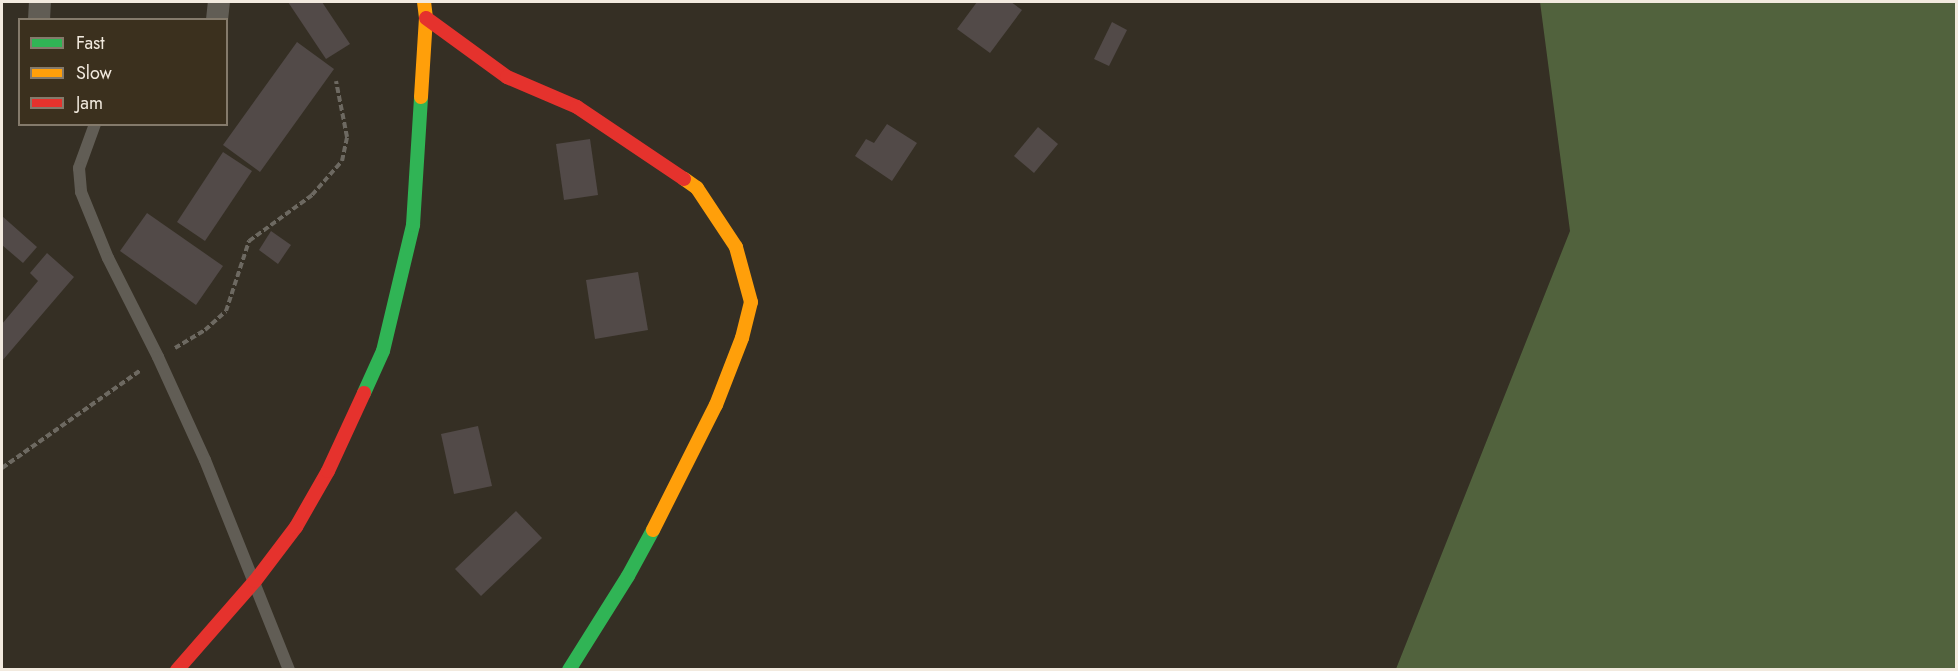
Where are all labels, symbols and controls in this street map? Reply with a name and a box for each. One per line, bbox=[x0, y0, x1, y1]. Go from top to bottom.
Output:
legend bbox=[18, 18, 228, 126]
text: Fast bbox=[76, 30, 105, 56]
text: Slow bbox=[76, 60, 112, 86]
text: Jam bbox=[76, 90, 103, 116]

